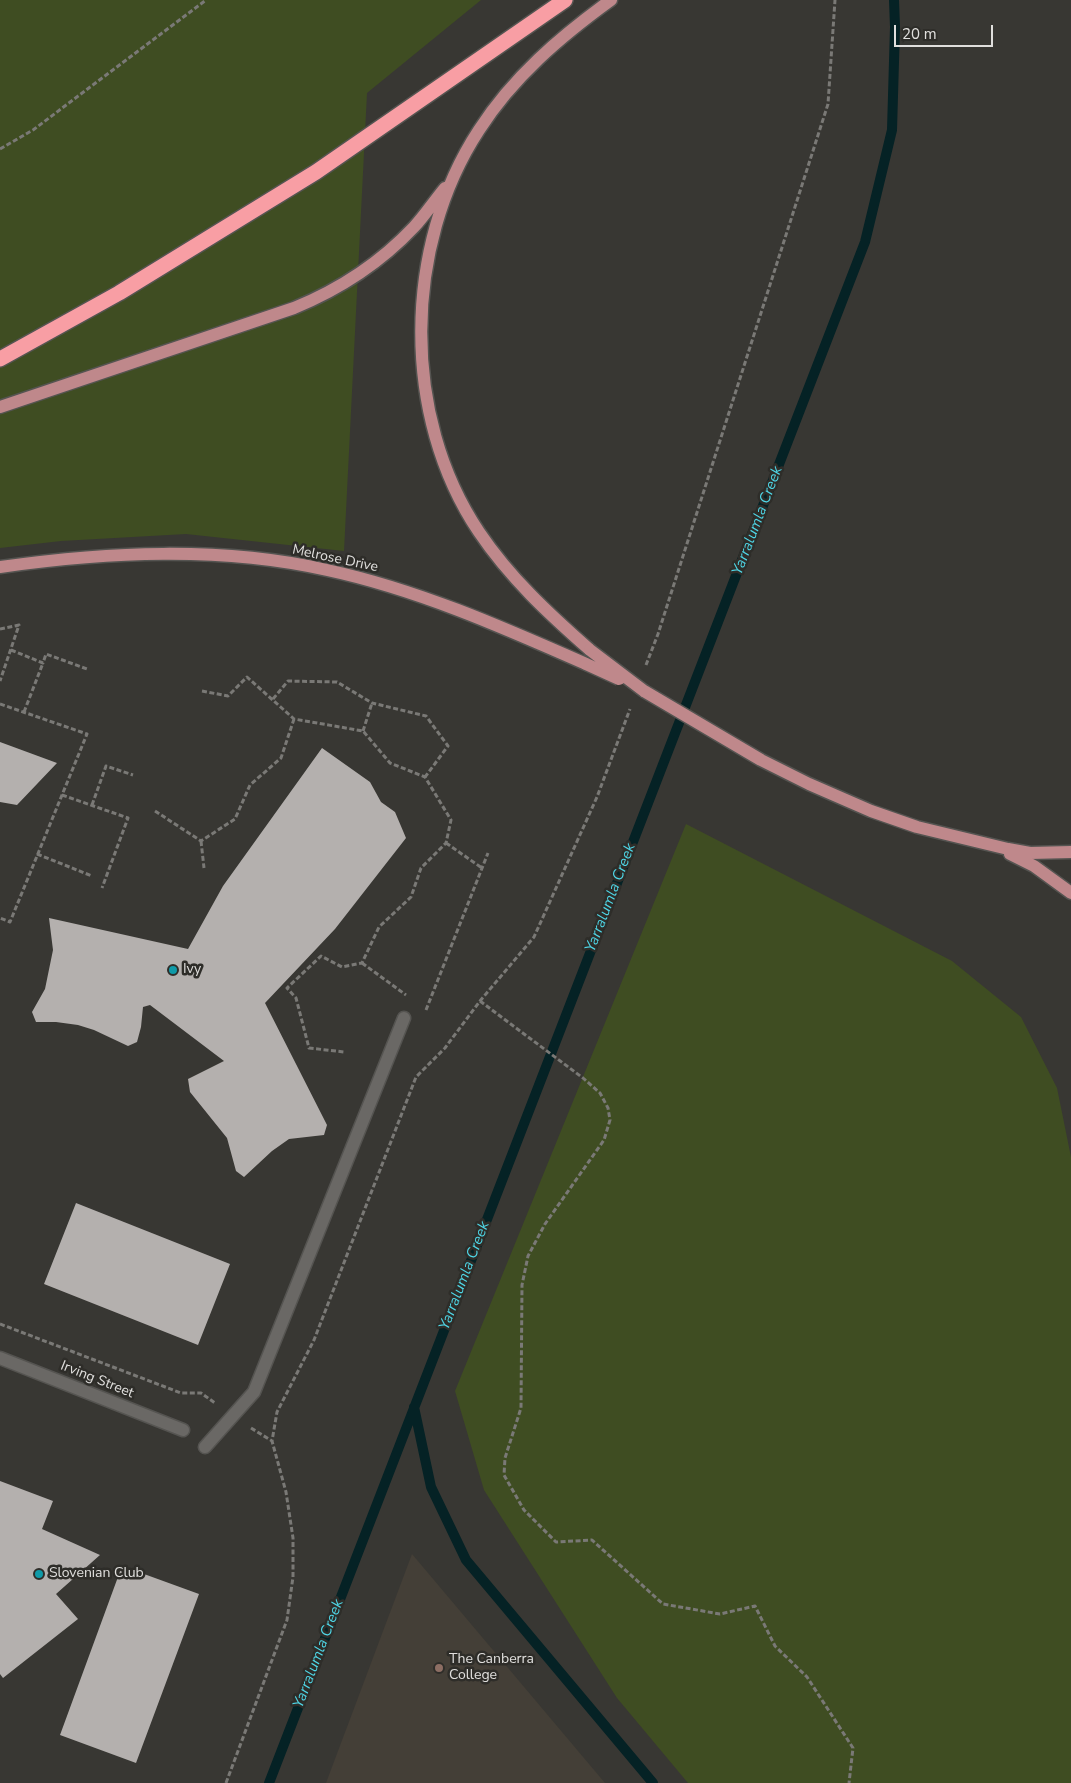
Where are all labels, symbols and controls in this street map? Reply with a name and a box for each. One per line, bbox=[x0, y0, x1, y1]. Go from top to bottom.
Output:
scale bar bbox=[896, 15, 995, 47]
text: 20 m bbox=[902, 24, 937, 44]
water label: Yarralumla Creek bbox=[729, 464, 787, 578]
street label: Melrose Drive bbox=[291, 542, 379, 576]
water label: Yarralumla Creek bbox=[582, 841, 640, 955]
place label: Ivy bbox=[183, 962, 201, 978]
marker: Ivy bbox=[167, 964, 179, 976]
water label: Yarralumla Creek bbox=[436, 1219, 494, 1333]
street label: Irving Street bbox=[58, 1358, 136, 1402]
place label: Slovenian Club bbox=[49, 1566, 144, 1582]
marker: Slovenian Club bbox=[33, 1568, 45, 1580]
water label: Yarralumla Creek bbox=[290, 1597, 348, 1711]
place label: The Canberra College bbox=[449, 1652, 534, 1684]
marker: The Canberra College bbox=[433, 1662, 445, 1674]

